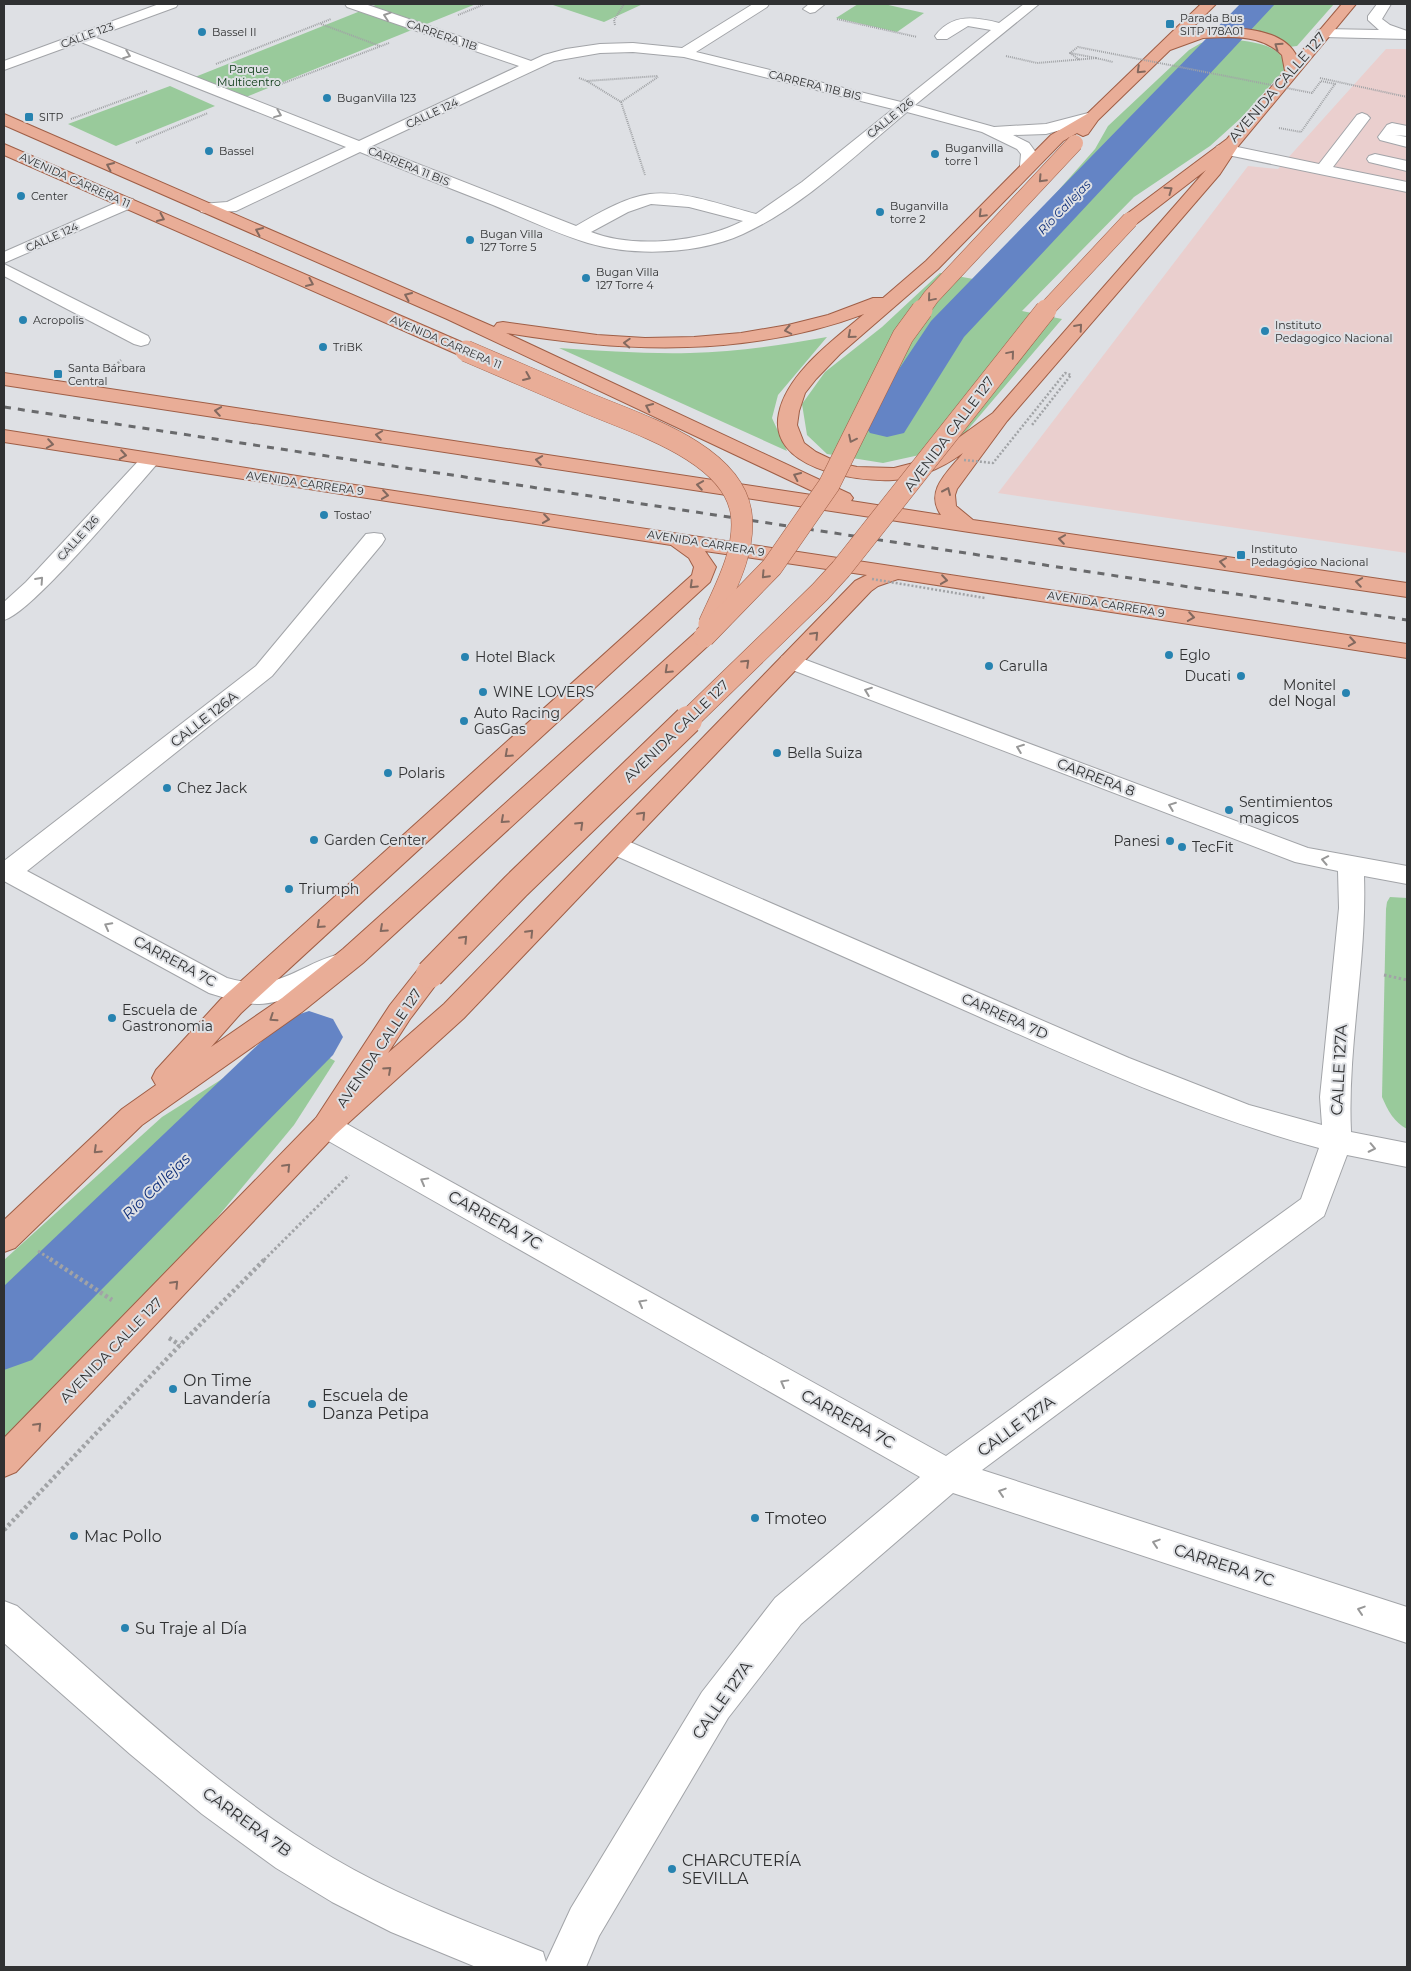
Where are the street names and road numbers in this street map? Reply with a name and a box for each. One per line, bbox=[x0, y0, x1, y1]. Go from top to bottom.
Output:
street label: CARRERA 11B bbox=[405, 16, 479, 54]
street label: CALLE 123 bbox=[59, 19, 115, 51]
street label: AVENIDA CALLE 127 bbox=[1224, 28, 1330, 146]
street label: CARRERA 11B BIS bbox=[767, 67, 863, 103]
street label: CALLE 124 bbox=[404, 95, 461, 131]
street label: CALLE 126 bbox=[864, 95, 916, 141]
street label: CARRERA 11 BIS bbox=[366, 143, 452, 189]
street label: AVENIDA CARRERA 11 bbox=[17, 149, 133, 211]
street label: CALLE 124 bbox=[24, 219, 81, 255]
street label: AVENIDA CARRERA 11 bbox=[388, 312, 504, 372]
street label: AVENIDA CALLE 127 bbox=[900, 373, 998, 495]
street label: AVENIDA CARRERA 9 bbox=[245, 468, 365, 498]
street label: CALLE 126 bbox=[54, 512, 102, 563]
street label: AVENIDA CARRERA 9 bbox=[646, 527, 766, 559]
street label: AVENIDA CARRERA 9 bbox=[1046, 588, 1166, 620]
street label: AVENIDA CALLE 127 bbox=[620, 676, 732, 786]
street label: CALLE 126A bbox=[167, 686, 242, 751]
street label: CARRERA 8 bbox=[1054, 754, 1138, 800]
street label: CARRERA 7C bbox=[131, 932, 219, 990]
street label: AVENIDA CALLE 127 bbox=[332, 985, 426, 1111]
street label: CARRERA 7D bbox=[959, 989, 1051, 1043]
street label: CALLE 127A bbox=[1327, 1024, 1351, 1116]
street label: CARRERA 7C bbox=[445, 1186, 545, 1254]
street label: AVENIDA CALLE 127 bbox=[56, 1294, 166, 1406]
street label: CARRERA 7C bbox=[798, 1385, 898, 1453]
street label: CALLE 127A bbox=[974, 1391, 1059, 1460]
street label: CARRERA 7C bbox=[1172, 1540, 1276, 1590]
street label: CALLE 127A bbox=[688, 1657, 756, 1743]
street label: CARRERA 7B bbox=[199, 1783, 295, 1861]

